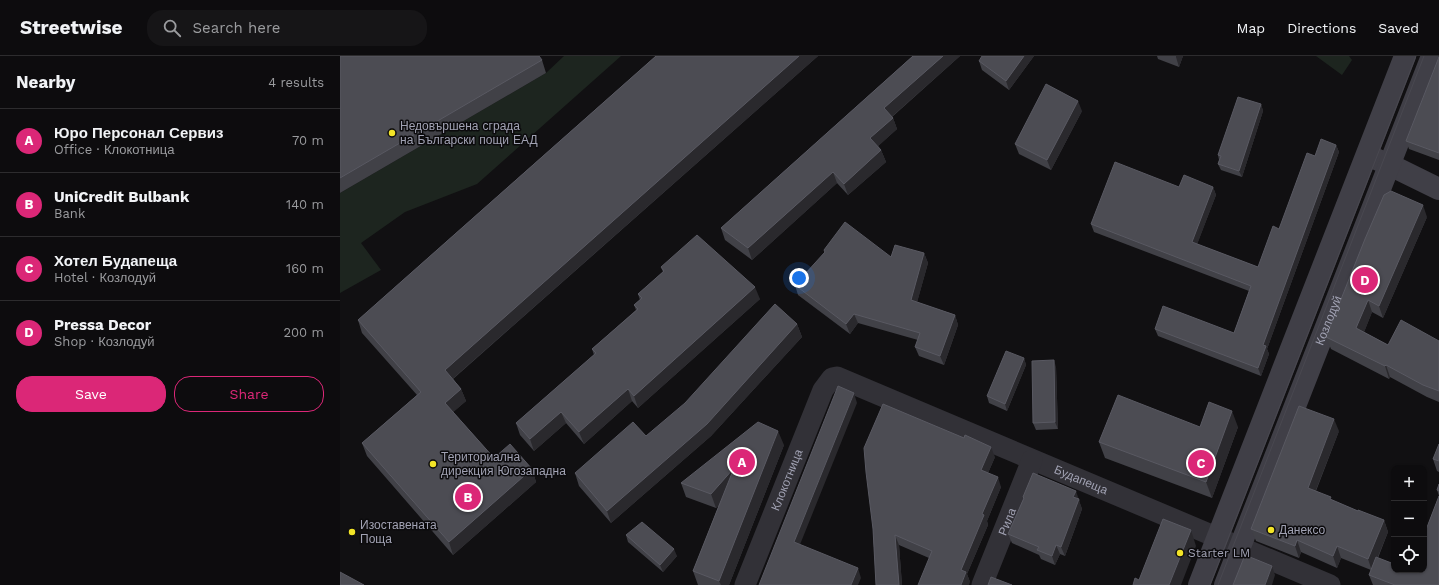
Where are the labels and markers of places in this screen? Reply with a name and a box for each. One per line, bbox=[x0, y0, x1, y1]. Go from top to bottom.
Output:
place label: Недовършена сграда на Български пощи ЕАД bbox=[400, 119, 538, 147]
marker: Недовършена сграда на Български пощи ЕАД bbox=[387, 128, 397, 138]
pin: D bbox=[1352, 265, 1378, 295]
pin: A bbox=[729, 447, 755, 477]
pin: C bbox=[1188, 448, 1214, 478]
place label: Териториална дирекция Югозападна bbox=[441, 450, 566, 478]
marker: Териториална дирекция Югозападна bbox=[428, 459, 438, 469]
pin: B bbox=[455, 482, 481, 512]
place label: Изоставената Поща bbox=[360, 518, 437, 546]
place label: Данексо bbox=[1279, 523, 1326, 537]
marker: Данексо bbox=[1266, 525, 1276, 535]
marker: Изоставената Поща bbox=[347, 527, 357, 537]
place label: Starter LM bbox=[1188, 546, 1250, 560]
marker: Starter LM bbox=[1175, 548, 1185, 558]

